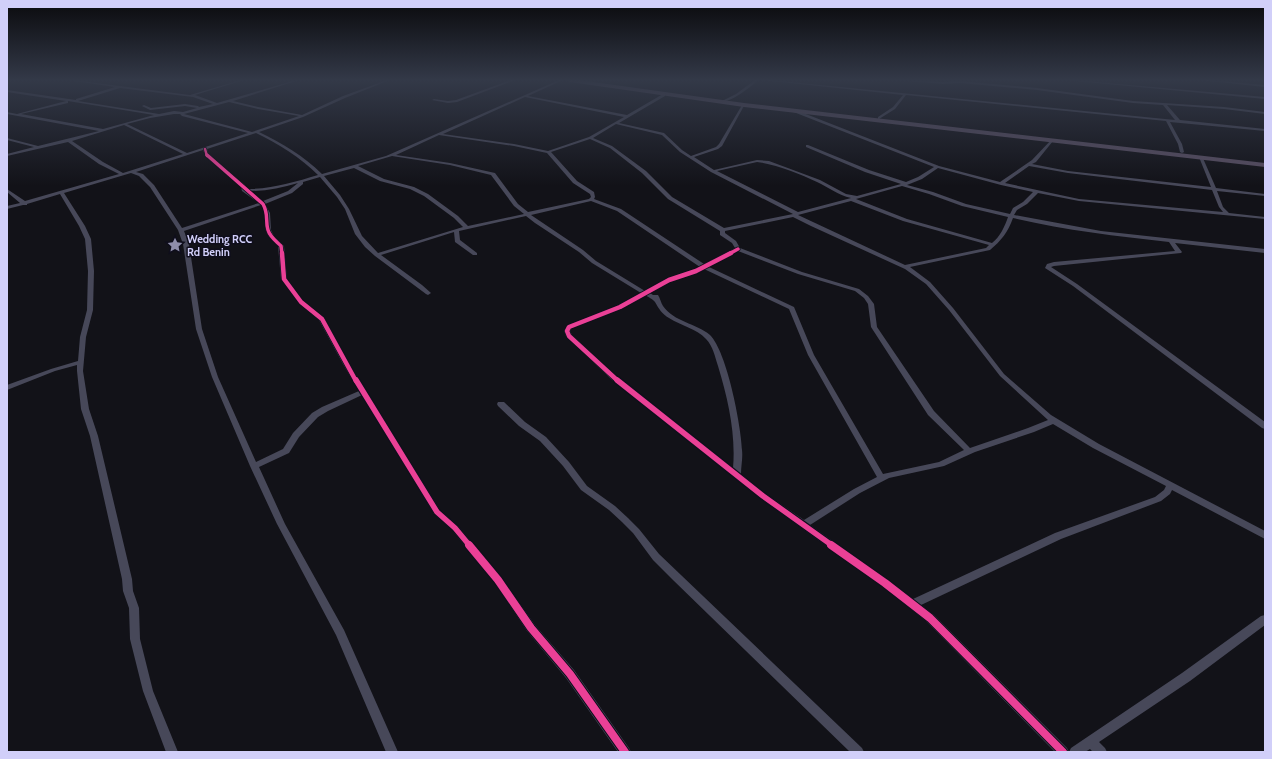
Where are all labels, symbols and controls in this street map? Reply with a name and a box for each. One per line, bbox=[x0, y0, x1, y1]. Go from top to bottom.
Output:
place label: Wedding RCC Rd Benin bbox=[187, 232, 253, 259]
place icon: Wedding RCC Rd Benin bbox=[166, 236, 184, 254]

